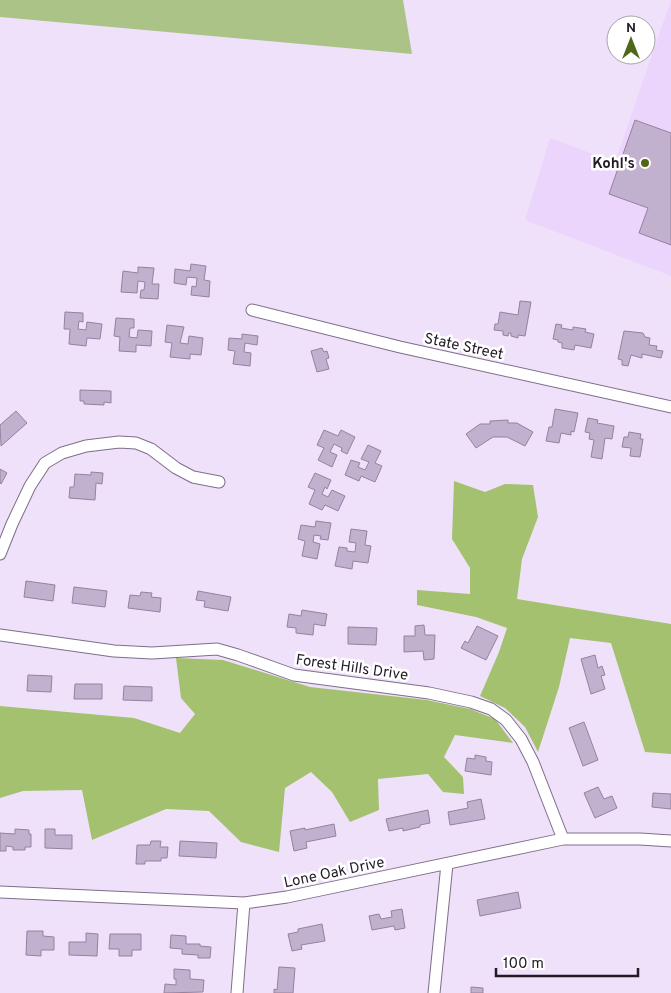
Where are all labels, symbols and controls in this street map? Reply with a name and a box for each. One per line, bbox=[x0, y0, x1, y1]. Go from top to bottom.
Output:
north arrow bbox=[606, 15, 656, 65]
text: N bbox=[626, 20, 636, 37]
place label: Kohl's bbox=[592, 155, 635, 174]
marker: Kohl's bbox=[639, 157, 651, 169]
street label: State Street bbox=[422, 330, 505, 365]
street label: Forest Hills Drive bbox=[294, 651, 409, 686]
street label: Lone Oak Drive bbox=[282, 854, 386, 893]
scale bar bbox=[496, 946, 638, 978]
text: 100 m bbox=[503, 955, 544, 974]

